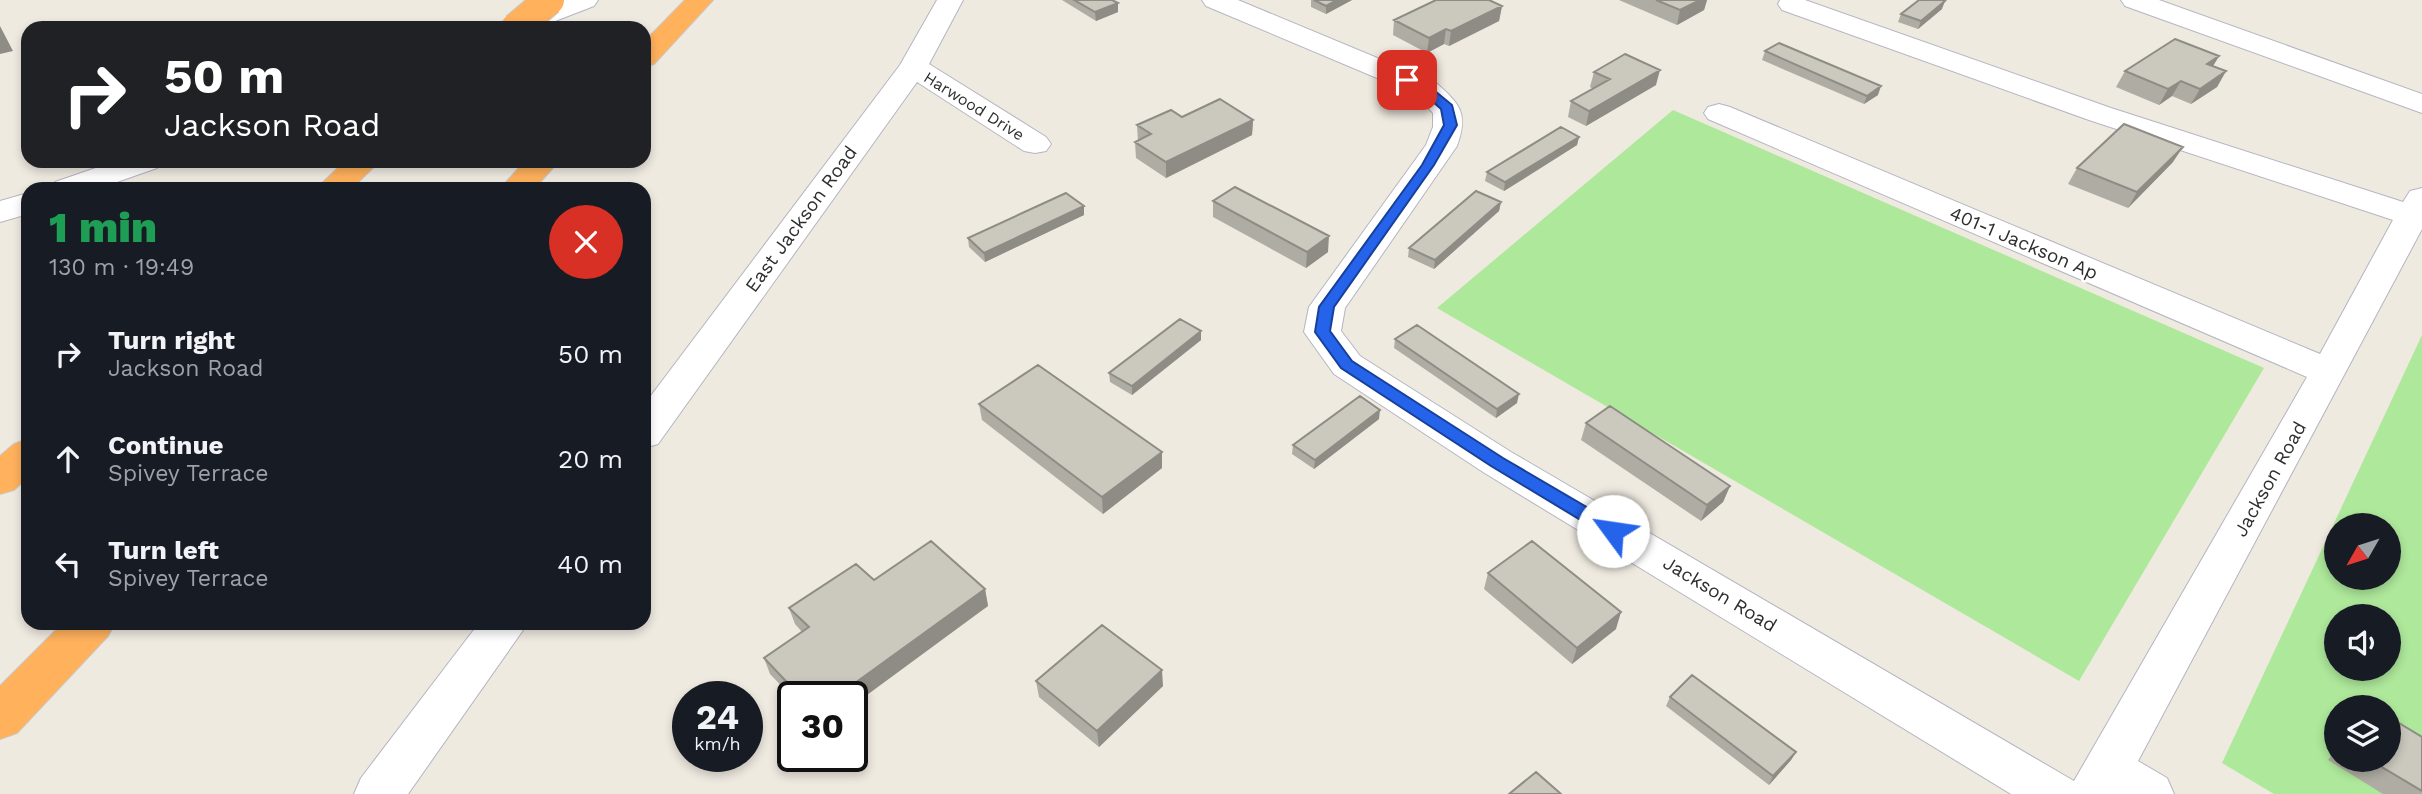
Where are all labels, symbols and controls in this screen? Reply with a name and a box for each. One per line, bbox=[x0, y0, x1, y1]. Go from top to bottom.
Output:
text: 50 m bbox=[164, 47, 284, 105]
icon: right bbox=[49, 49, 140, 140]
pin bbox=[1377, 50, 1437, 110]
icon: arrive bbox=[1388, 61, 1426, 99]
street label: Harwood Drive bbox=[920, 68, 1028, 144]
text: Jackson Road bbox=[164, 106, 380, 144]
street label: East Jackson Road bbox=[740, 141, 862, 297]
street label: 401-1 Jackson Ap bbox=[1946, 201, 2102, 285]
text: 1 min bbox=[49, 203, 157, 252]
button: close bbox=[549, 205, 623, 279]
text: 130 m · 19:49 bbox=[49, 254, 194, 281]
text: Turn right bbox=[108, 325, 235, 355]
icon: right bbox=[49, 335, 87, 373]
text: 50 m bbox=[558, 339, 623, 369]
text: Jackson Road bbox=[108, 355, 263, 382]
street label: Jackson Road bbox=[2229, 417, 2311, 541]
text: Continue bbox=[108, 430, 224, 460]
icon: ahead bbox=[49, 440, 87, 478]
text: 20 m bbox=[558, 444, 623, 474]
text: Spivey Terrace bbox=[108, 460, 269, 487]
position arrow bbox=[1576, 494, 1650, 568]
north arrow bbox=[2324, 513, 2401, 590]
map controls bbox=[2324, 513, 2401, 772]
text: Turn left bbox=[108, 535, 219, 565]
icon: left bbox=[49, 545, 87, 583]
text: 40 m bbox=[557, 549, 623, 579]
street label: Jackson Road bbox=[1659, 551, 1781, 637]
text: Spivey Terrace bbox=[108, 565, 269, 592]
button: sound bbox=[2324, 604, 2401, 681]
speed limit sign: 30 bbox=[777, 681, 868, 772]
button: layers bbox=[2324, 695, 2401, 772]
text: 24 bbox=[696, 696, 739, 738]
text: km/h bbox=[694, 733, 741, 754]

